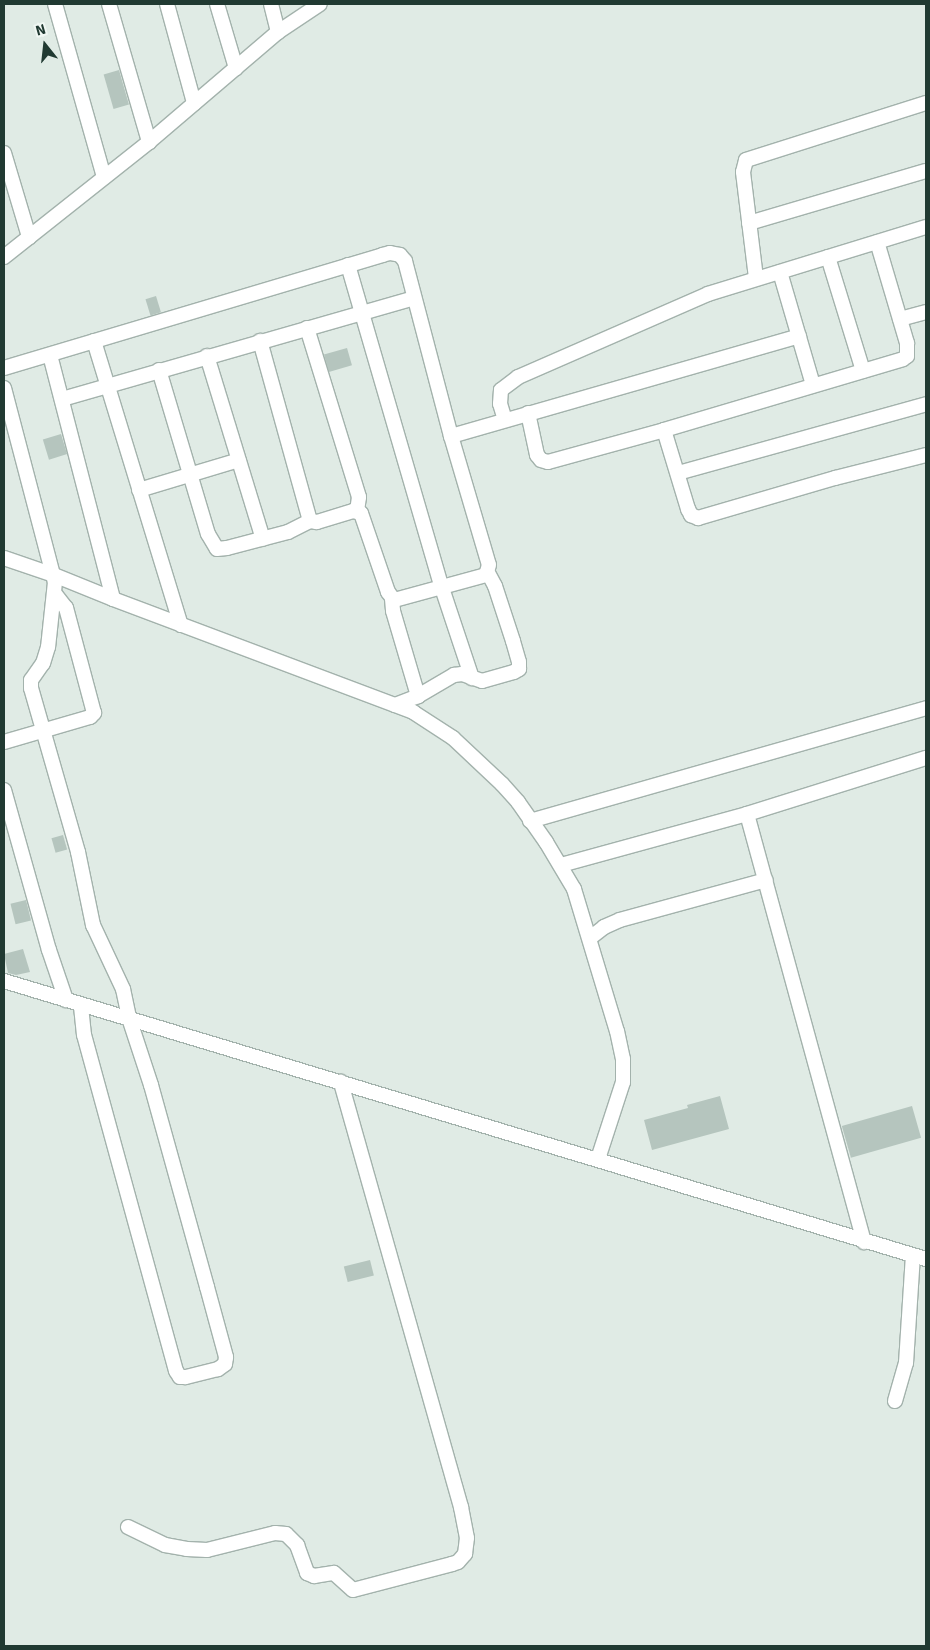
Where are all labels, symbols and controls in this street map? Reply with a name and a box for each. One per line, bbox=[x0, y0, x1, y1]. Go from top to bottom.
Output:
north arrow bbox=[20, 20, 70, 70]
text: N bbox=[34, 21, 48, 40]

